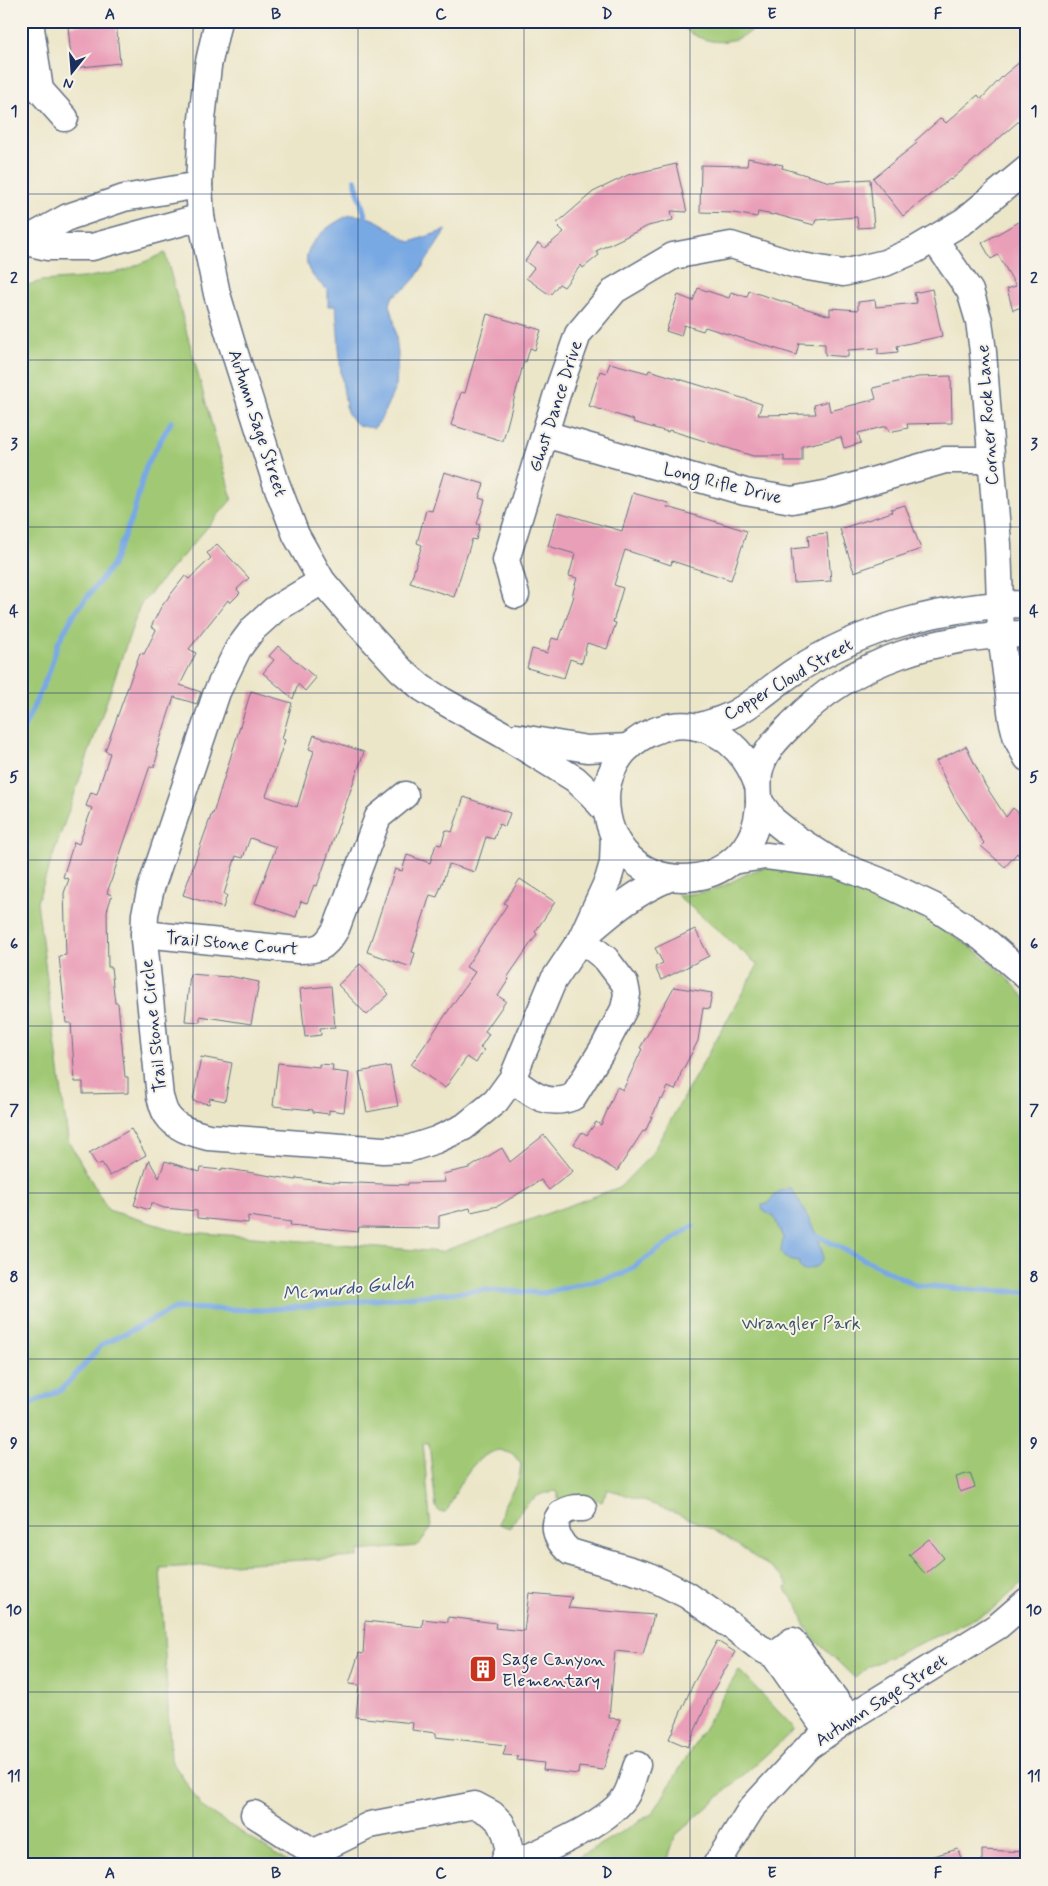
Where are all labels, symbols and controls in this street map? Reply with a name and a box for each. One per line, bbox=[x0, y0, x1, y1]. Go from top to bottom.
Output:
text: A bbox=[105, 4, 115, 25]
text: B bbox=[271, 4, 281, 25]
text: C bbox=[435, 4, 447, 25]
text: D bbox=[601, 4, 613, 25]
text: E bbox=[767, 4, 777, 25]
text: F bbox=[934, 4, 943, 25]
north arrow bbox=[48, 48, 98, 98]
text: N bbox=[61, 74, 76, 93]
text: 1 bbox=[10, 101, 18, 122]
text: 1 bbox=[1030, 101, 1038, 122]
text: 2 bbox=[10, 268, 18, 289]
text: 2 bbox=[1030, 268, 1038, 289]
street label: Ghost Dance Drive bbox=[523, 337, 589, 475]
street label: Corner Rock Lane bbox=[971, 344, 1005, 486]
street label: Autumn Sage Street bbox=[222, 347, 292, 500]
text: 3 bbox=[10, 434, 18, 455]
text: 3 bbox=[1030, 434, 1038, 455]
street label: Long Rifle Drive bbox=[661, 458, 785, 511]
text: 4 bbox=[9, 601, 19, 622]
text: 4 bbox=[1029, 601, 1039, 622]
street label: Copper Cloud Street bbox=[719, 633, 858, 727]
text: 5 bbox=[9, 767, 19, 788]
text: 5 bbox=[1029, 767, 1039, 788]
street label: Trail Stone Court bbox=[165, 926, 299, 962]
text: 6 bbox=[10, 934, 18, 955]
text: 6 bbox=[1030, 934, 1038, 955]
street label: Trail Stone Circle bbox=[135, 958, 173, 1094]
text: 7 bbox=[9, 1100, 19, 1121]
text: 7 bbox=[1029, 1100, 1039, 1121]
text: 8 bbox=[9, 1267, 19, 1288]
text: 8 bbox=[1029, 1267, 1039, 1288]
water label: Mcmurdo Gulch bbox=[281, 1270, 415, 1307]
park label: Wrangler Park bbox=[741, 1312, 861, 1336]
text: 9 bbox=[10, 1433, 18, 1454]
text: 9 bbox=[1030, 1433, 1038, 1454]
text: 10 bbox=[6, 1600, 22, 1621]
text: 10 bbox=[1026, 1600, 1042, 1621]
place label: Sage Canyon Elementary bbox=[502, 1648, 605, 1693]
street label: Autumn Sage Street bbox=[811, 1649, 953, 1753]
building icon: Sage Canyon Elementary bbox=[468, 1654, 498, 1684]
text: 11 bbox=[7, 1766, 21, 1787]
text: 11 bbox=[1027, 1766, 1041, 1787]
text: A bbox=[105, 1863, 115, 1884]
text: B bbox=[271, 1863, 281, 1884]
text: C bbox=[435, 1863, 447, 1884]
text: D bbox=[601, 1863, 613, 1884]
text: E bbox=[767, 1863, 777, 1884]
text: F bbox=[934, 1863, 943, 1884]

